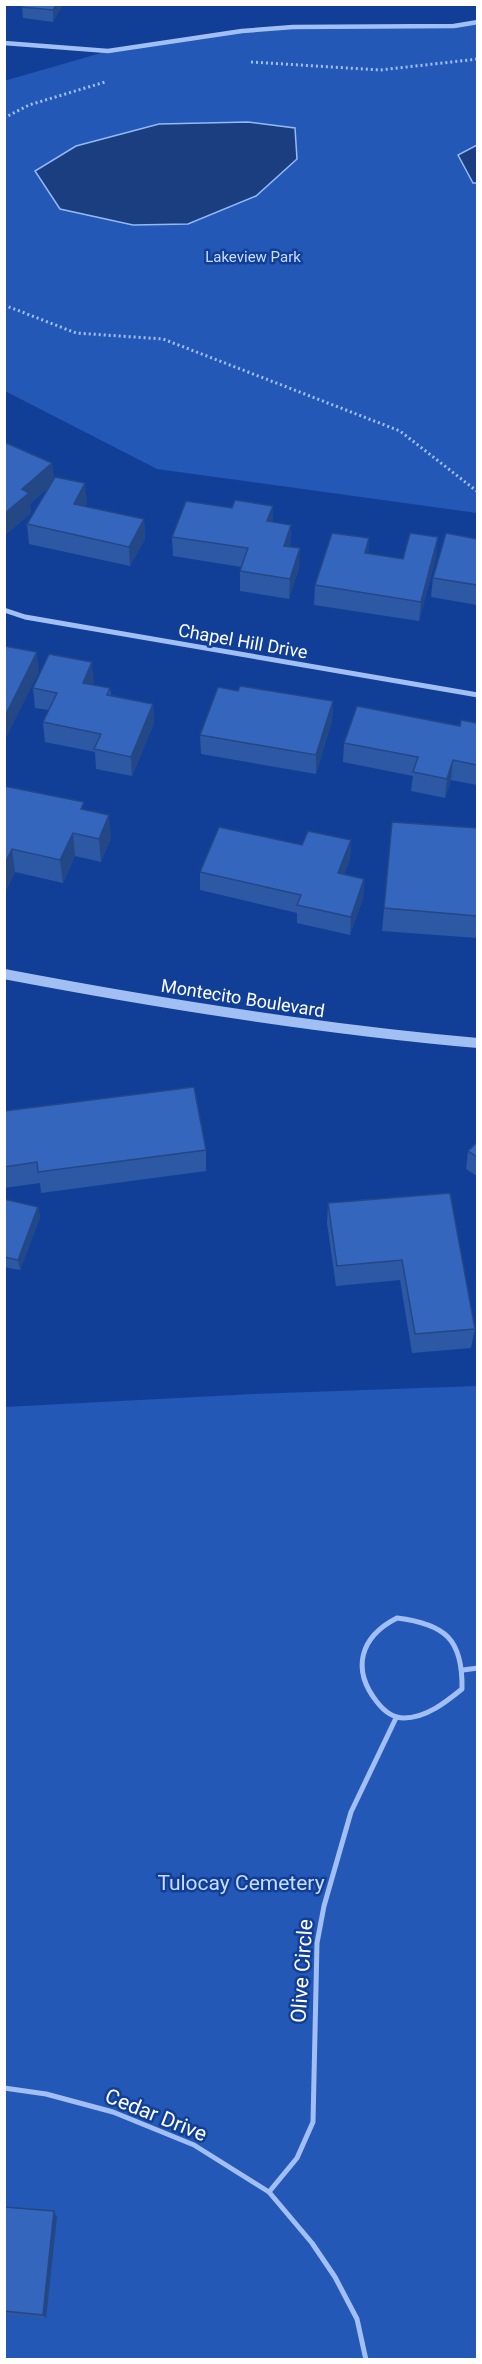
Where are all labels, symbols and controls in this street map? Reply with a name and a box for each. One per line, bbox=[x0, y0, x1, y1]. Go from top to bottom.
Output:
park label: Lakeview Park bbox=[205, 248, 301, 266]
street label: Chapel Hill Drive bbox=[177, 619, 309, 663]
street label: Montecito Boulevard bbox=[160, 975, 326, 1021]
park label: Tulocay Cemetery bbox=[157, 1871, 325, 1895]
street label: Olive Circle bbox=[286, 1918, 318, 2024]
street label: Cedar Drive bbox=[102, 2084, 210, 2146]

